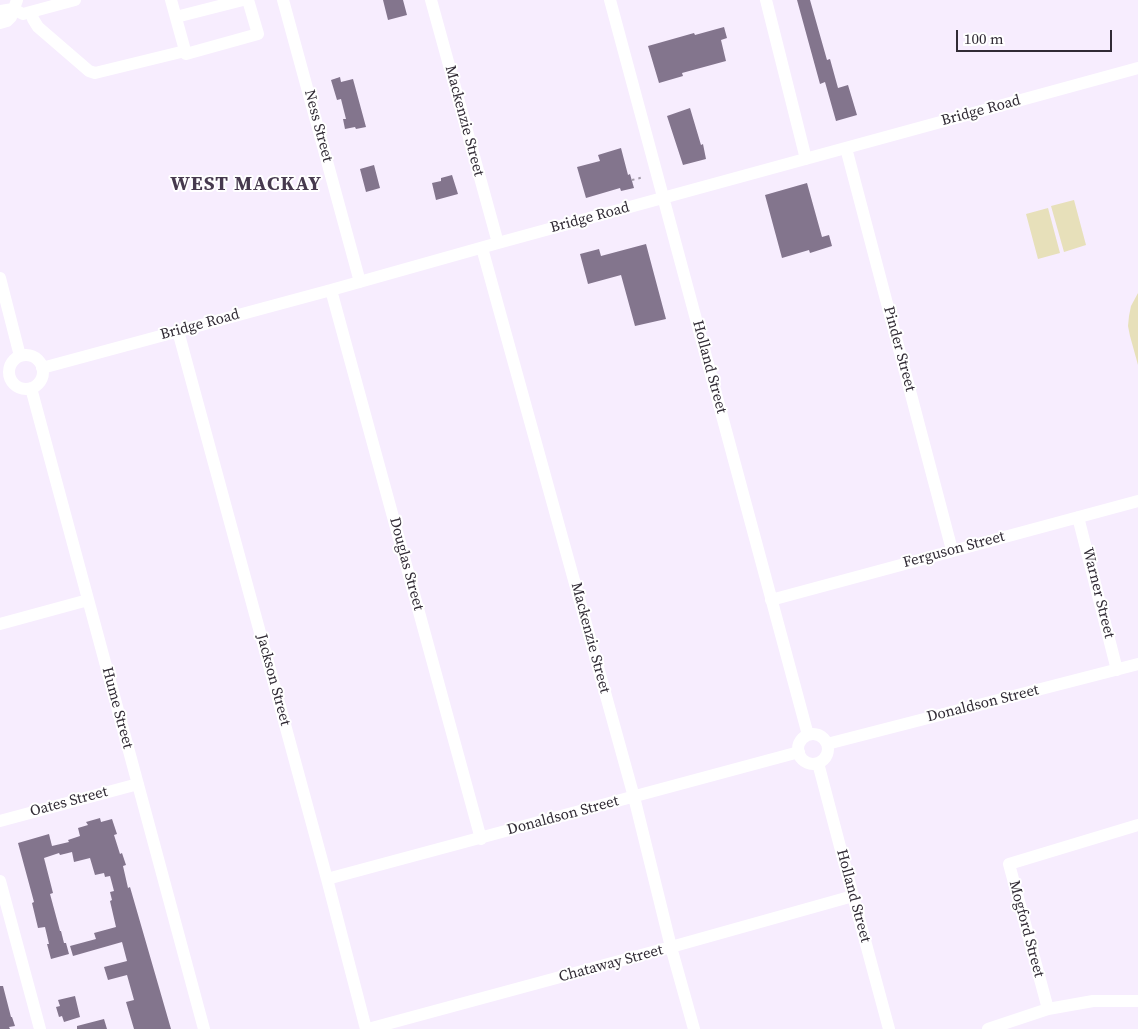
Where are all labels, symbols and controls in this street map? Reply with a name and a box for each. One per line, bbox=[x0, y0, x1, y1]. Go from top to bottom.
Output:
scale bar bbox=[958, 20, 1114, 52]
text: 100 m bbox=[964, 28, 1004, 49]
street label: Mackenzie Street bbox=[441, 64, 487, 178]
street label: Ness Street bbox=[300, 88, 336, 164]
street label: Bridge Road bbox=[939, 92, 1023, 130]
district label: WEST MACKAY bbox=[169, 173, 323, 197]
street label: Bridge Road bbox=[548, 199, 632, 237]
street label: Pinder Street bbox=[879, 305, 919, 393]
street label: Bridge Road bbox=[158, 306, 242, 344]
street label: Holland Street bbox=[688, 318, 730, 416]
street label: Douglas Street bbox=[385, 515, 427, 613]
street label: Ferguson Street bbox=[901, 528, 1007, 572]
street label: Warner Street bbox=[1078, 546, 1118, 640]
street label: Mackenzie Street bbox=[567, 581, 613, 695]
street label: Jackson Street bbox=[252, 632, 294, 728]
street label: Hume Street bbox=[97, 665, 137, 751]
street label: Donaldson Street bbox=[925, 681, 1041, 727]
street label: Oates Street bbox=[28, 783, 110, 821]
street label: Donaldson Street bbox=[505, 792, 621, 840]
street label: Holland Street bbox=[832, 847, 874, 945]
street label: Mogford Street bbox=[1004, 879, 1048, 979]
street label: Chataway Street bbox=[557, 941, 665, 987]

